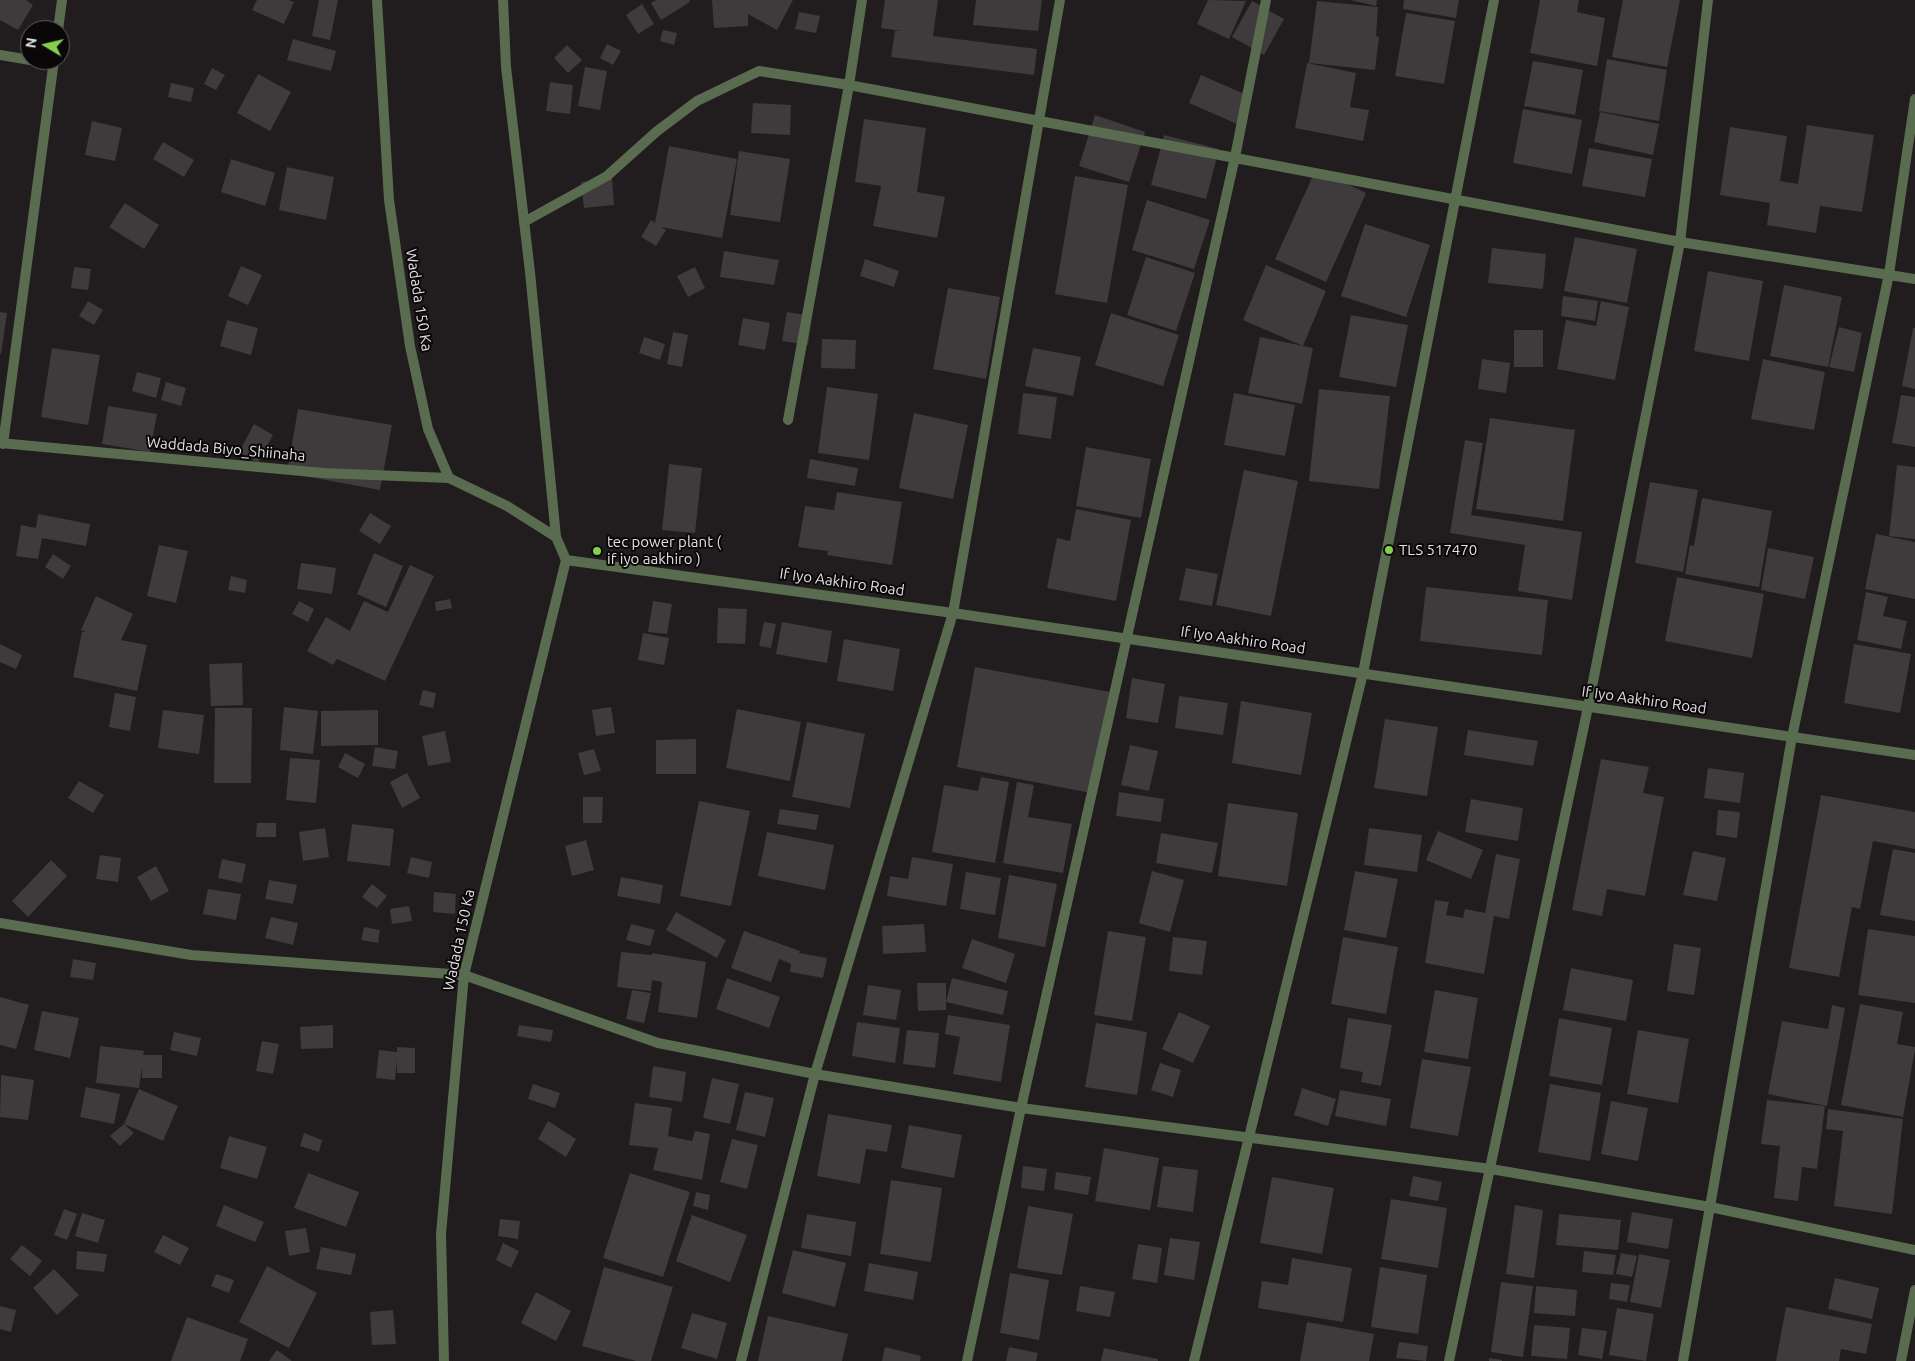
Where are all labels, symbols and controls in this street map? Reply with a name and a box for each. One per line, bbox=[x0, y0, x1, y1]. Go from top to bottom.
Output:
north arrow bbox=[20, 20, 70, 70]
text: N bbox=[22, 36, 40, 49]
street label: Wadada 150 Ka bbox=[402, 248, 436, 352]
street label: Waddada Biyo_Shiinaha bbox=[146, 433, 306, 465]
place label: tec power plant ( if iyo aakhiro ) bbox=[607, 533, 721, 568]
place label: TLS 517470 bbox=[1399, 541, 1477, 559]
marker: TLS 517470 bbox=[1383, 544, 1395, 556]
marker: tec power plant ( if iyo aakhiro ) bbox=[591, 545, 603, 557]
street label: If Iyo Aakhiro Road bbox=[778, 564, 906, 600]
street label: If Iyo Aakhiro Road bbox=[1179, 622, 1307, 658]
street label: If Iyo Aakhiro Road bbox=[1580, 682, 1708, 718]
street label: Wadada 150 Ka bbox=[439, 888, 479, 992]

